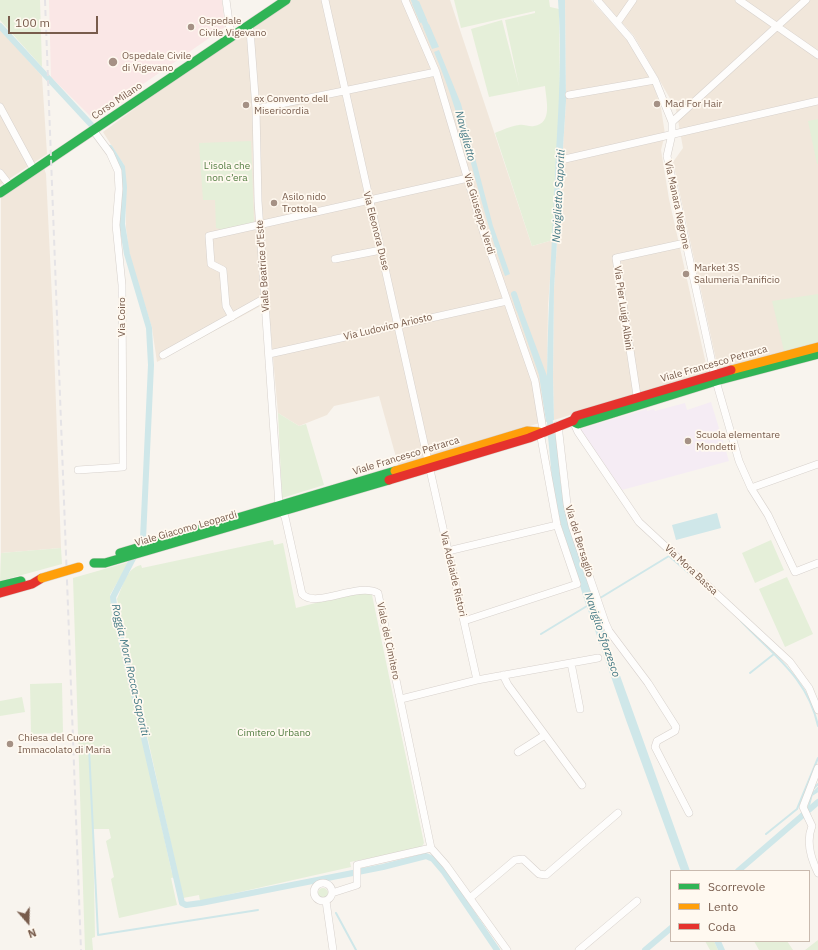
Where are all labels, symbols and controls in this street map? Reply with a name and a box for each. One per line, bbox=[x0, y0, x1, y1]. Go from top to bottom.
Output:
scale bar bbox=[10, 8, 100, 34]
text: 100 m bbox=[15, 15, 50, 30]
place label: Ospedale Civile Vigevano bbox=[199, 15, 266, 38]
marker: Ospedale Civile Vigevano bbox=[186, 22, 196, 32]
place label: Ospedale Civile di Vigevano bbox=[122, 50, 191, 74]
marker: Ospedale Civile di Vigevano bbox=[107, 56, 119, 68]
street label: Corso Milano bbox=[89, 80, 145, 122]
place label: ex Convento dell Misericordia bbox=[254, 93, 328, 116]
place label: Mad For Hair bbox=[665, 98, 722, 110]
marker: Mad For Hair bbox=[652, 99, 662, 109]
marker: ex Convento dell Misericordia bbox=[241, 100, 251, 110]
water label: Naviglietto bbox=[452, 109, 478, 163]
water label: Naviglietto Saporiti bbox=[550, 149, 568, 243]
park label: L'isola che non c’era bbox=[204, 160, 250, 184]
street label: Via Manara Negrone bbox=[662, 160, 692, 250]
street label: Via Giuseppe Verdi bbox=[461, 172, 497, 256]
street label: Via Eleonora Duse bbox=[360, 190, 392, 272]
place label: Asilo nido Trottola bbox=[282, 191, 326, 214]
marker: Asilo nido Trottola bbox=[269, 198, 279, 208]
street label: Viale Beatrice d'Este bbox=[254, 220, 272, 312]
place label: Market 3S Salumeria Panificio bbox=[694, 262, 780, 286]
street label: Via Pier Luigi Albini bbox=[611, 265, 635, 351]
marker: Market 3S Salumeria Panificio bbox=[681, 269, 691, 279]
street label: Via Coiro bbox=[116, 297, 128, 337]
street label: Via Ludovico Ariosto bbox=[343, 311, 433, 343]
street label: Viale Francesco Petrarca bbox=[659, 343, 769, 385]
place label: Scuola elementare Mondetti bbox=[696, 429, 780, 452]
street label: Viale Francesco Petrarca bbox=[351, 434, 461, 478]
marker: Scuola elementare Mondetti bbox=[683, 436, 693, 446]
street label: Via del Bersaglio bbox=[562, 504, 596, 578]
street label: Viale Giacomo Leopardi bbox=[134, 509, 238, 549]
street label: Via Adelaide Ristori bbox=[437, 530, 469, 618]
street label: Via Mora Bassa bbox=[662, 542, 720, 598]
water label: Naviglio Sforzesco bbox=[581, 591, 623, 679]
street label: Viale del Cimitero bbox=[374, 601, 402, 681]
water label: Roggia Mora Rocca-Saporiti bbox=[108, 603, 152, 737]
park label: Cimitero Urbano bbox=[237, 727, 311, 739]
place label: Chiesa del Cuore Immacolato di Maria bbox=[18, 732, 110, 756]
marker: Chiesa del Cuore Immacolato di Maria bbox=[5, 739, 15, 749]
legend bbox=[670, 870, 810, 942]
text: Scorrevole bbox=[708, 879, 765, 894]
text: Lento bbox=[708, 899, 738, 914]
north arrow bbox=[8, 902, 48, 942]
text: Coda bbox=[708, 919, 736, 934]
text: N bbox=[26, 925, 38, 941]

